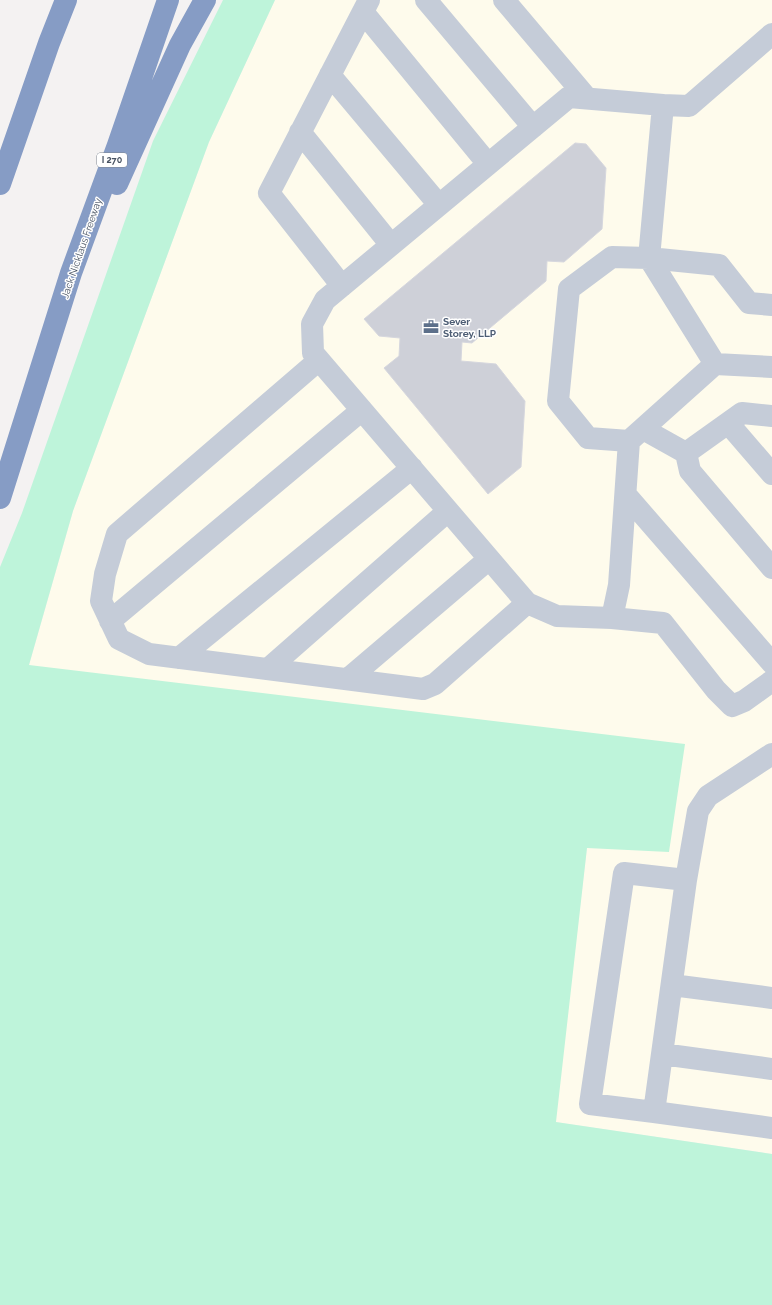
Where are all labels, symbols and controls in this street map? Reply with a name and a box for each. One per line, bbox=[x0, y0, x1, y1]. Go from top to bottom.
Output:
road number: I 270 bbox=[97, 153, 127, 167]
street label: Jack Nicklaus Freeway bbox=[59, 196, 104, 300]
place label: Sever Storey, LLP bbox=[443, 316, 497, 339]
office icon: Sever Storey, LLP bbox=[422, 318, 440, 336]

